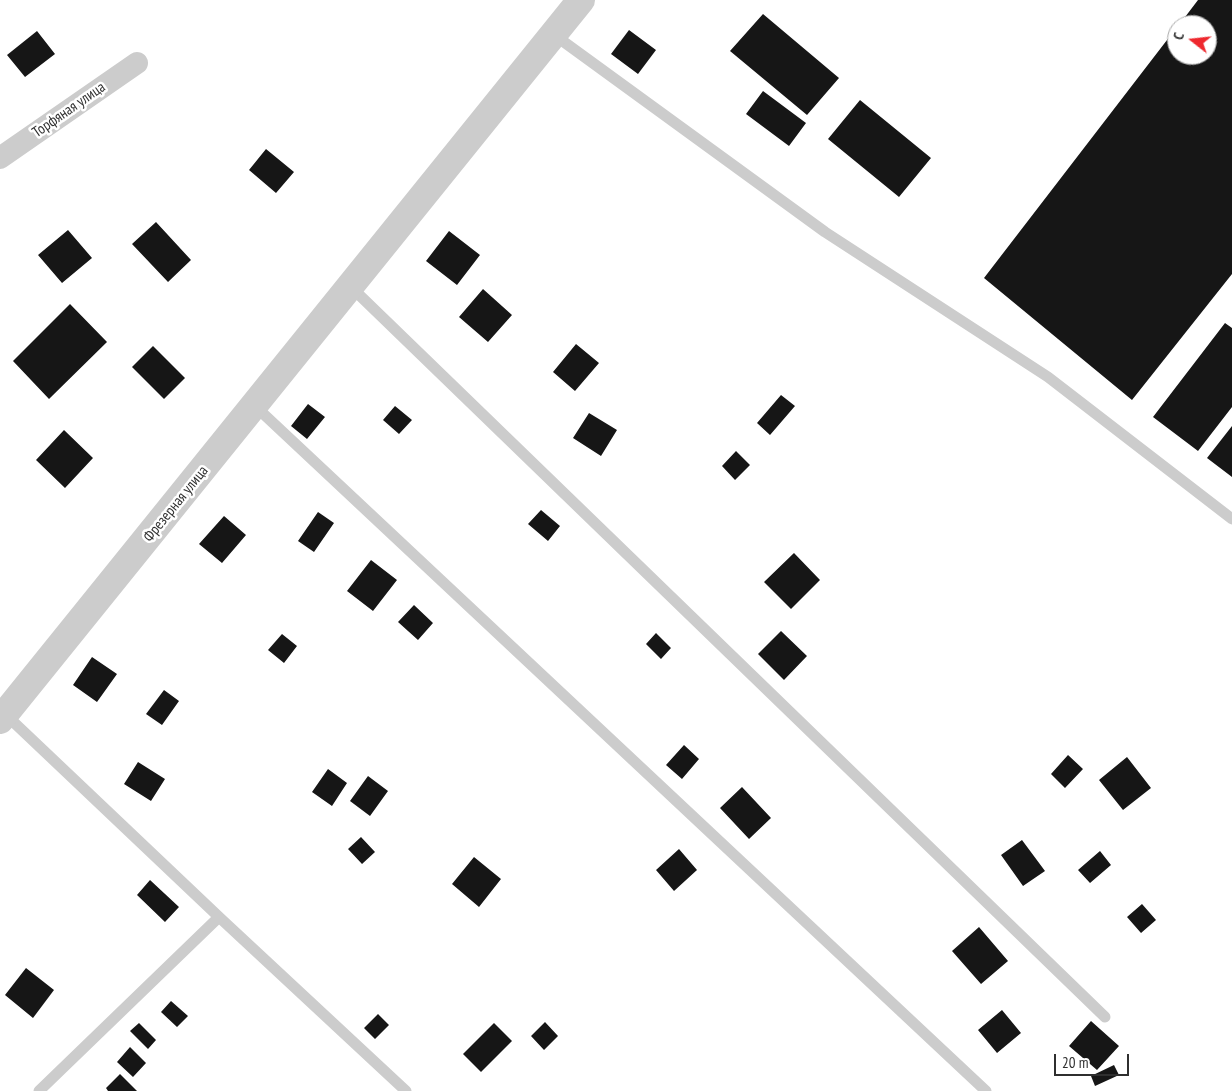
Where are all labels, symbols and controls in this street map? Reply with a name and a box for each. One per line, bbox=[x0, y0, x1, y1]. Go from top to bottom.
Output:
north arrow bbox=[1167, 15, 1217, 65]
text: С bbox=[1169, 31, 1188, 42]
street label: Торфяная улица bbox=[29, 78, 109, 142]
street label: Фрезерная улица bbox=[140, 462, 212, 546]
scale bar bbox=[1057, 1044, 1132, 1076]
text: 20 m bbox=[1062, 1053, 1088, 1072]

